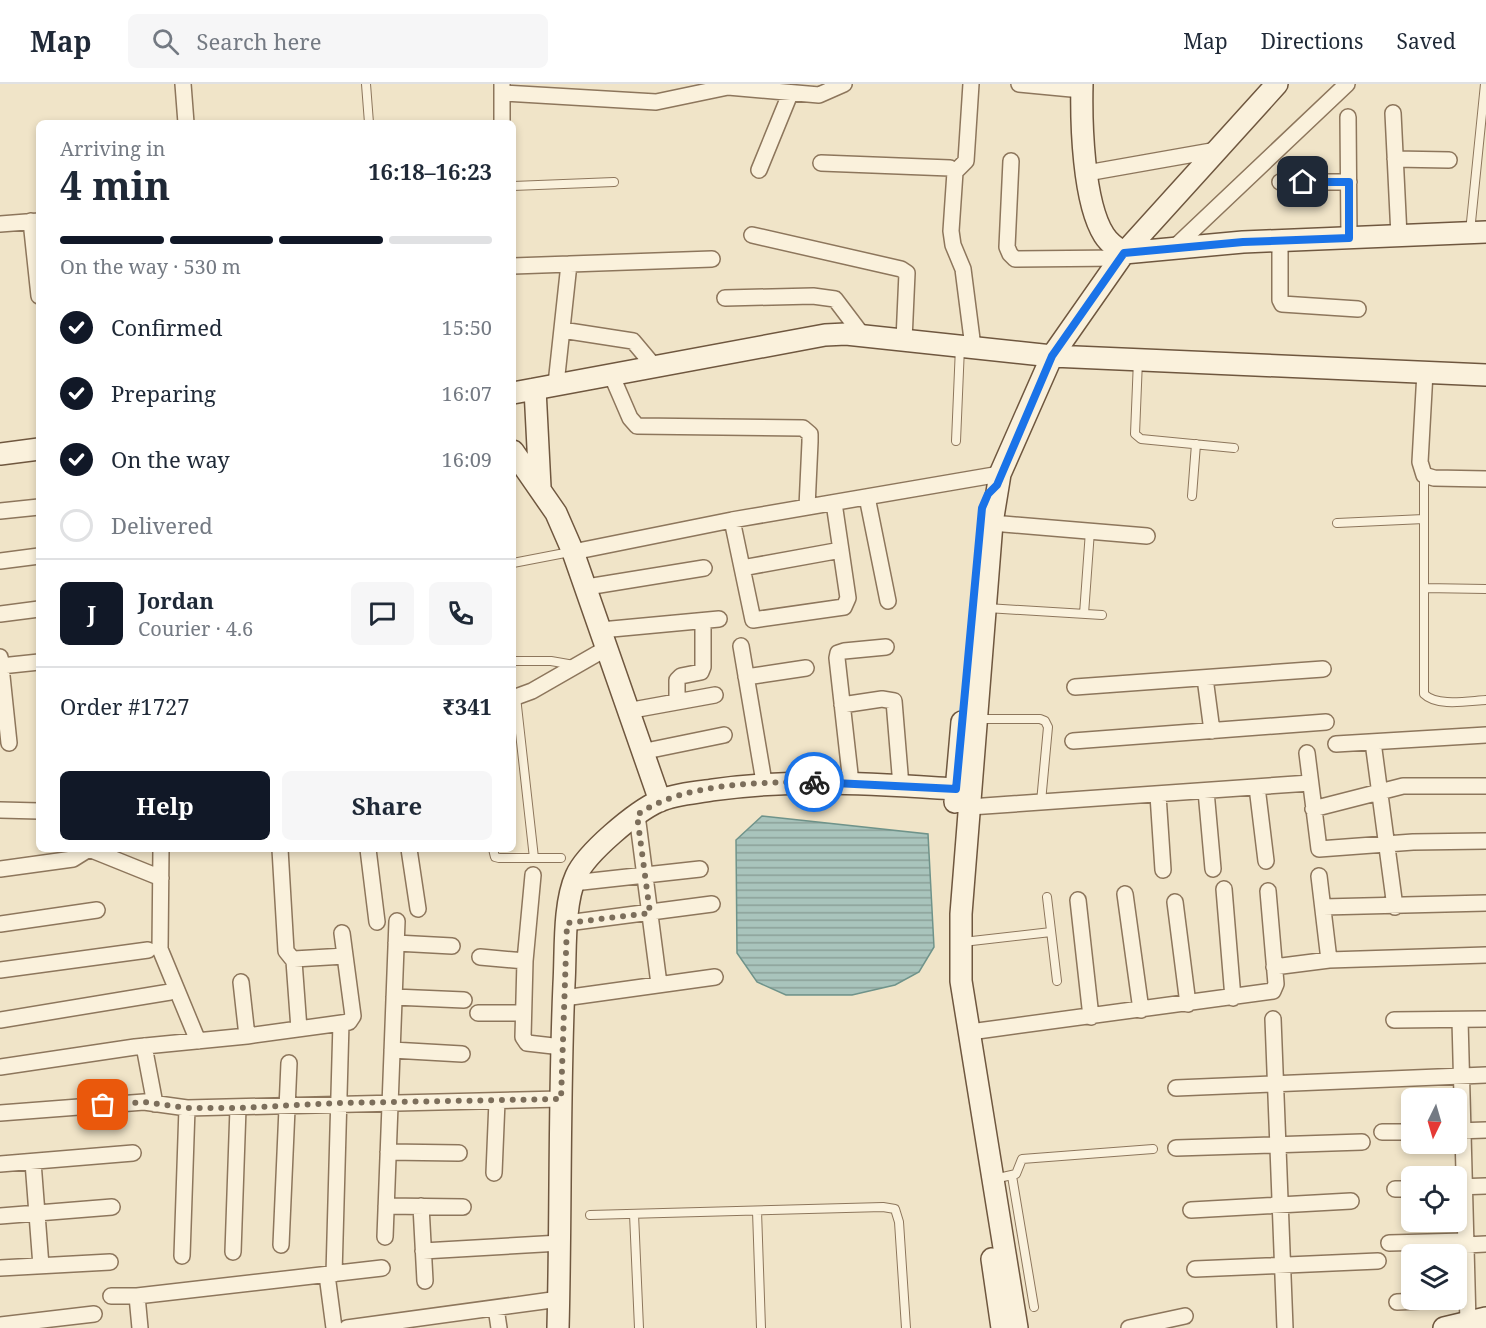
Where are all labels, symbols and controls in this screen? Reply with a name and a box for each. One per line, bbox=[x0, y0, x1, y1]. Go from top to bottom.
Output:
search box bbox=[128, 14, 548, 68]
text: Map bbox=[30, 22, 92, 60]
icon: search bbox=[149, 25, 182, 58]
text: Search here bbox=[197, 26, 321, 56]
text: Map bbox=[1183, 27, 1228, 55]
text: Directions bbox=[1261, 27, 1363, 55]
text: Saved bbox=[1396, 27, 1456, 55]
text: Arriving in bbox=[60, 135, 165, 162]
text: 16:18–16:23 bbox=[368, 156, 492, 186]
pin bbox=[1277, 156, 1328, 207]
text: 4 min bbox=[60, 158, 170, 211]
icon: home bbox=[1286, 165, 1319, 198]
text: On the way · 530 m bbox=[60, 253, 241, 280]
icon: check bbox=[60, 311, 93, 344]
text: Confirmed bbox=[111, 312, 222, 342]
text: 15:50 bbox=[442, 314, 492, 341]
icon: check bbox=[60, 377, 93, 410]
text: Preparing bbox=[111, 378, 216, 408]
text: 16:07 bbox=[442, 380, 492, 407]
icon: check bbox=[60, 443, 93, 476]
text: On the way bbox=[111, 444, 230, 474]
text: 16:09 bbox=[442, 446, 492, 473]
text: Delivered bbox=[111, 510, 213, 540]
button: chat bbox=[351, 582, 414, 645]
button: phone bbox=[429, 582, 492, 645]
text: Jordan bbox=[138, 585, 214, 615]
text: J bbox=[87, 598, 96, 628]
text: Courier · 4.6 bbox=[138, 615, 253, 642]
text: Order #1727 bbox=[60, 691, 190, 721]
text: ₹341 bbox=[442, 691, 492, 721]
courier bbox=[784, 752, 844, 812]
icon: bike bbox=[798, 766, 831, 799]
button: Help bbox=[60, 771, 270, 840]
button: Share bbox=[282, 771, 492, 840]
pin bbox=[77, 1079, 128, 1130]
icon: bag bbox=[86, 1088, 119, 1121]
north arrow bbox=[1401, 1088, 1467, 1154]
map controls bbox=[1401, 1088, 1467, 1310]
button: locate bbox=[1401, 1166, 1467, 1232]
button: layers bbox=[1401, 1244, 1467, 1310]

